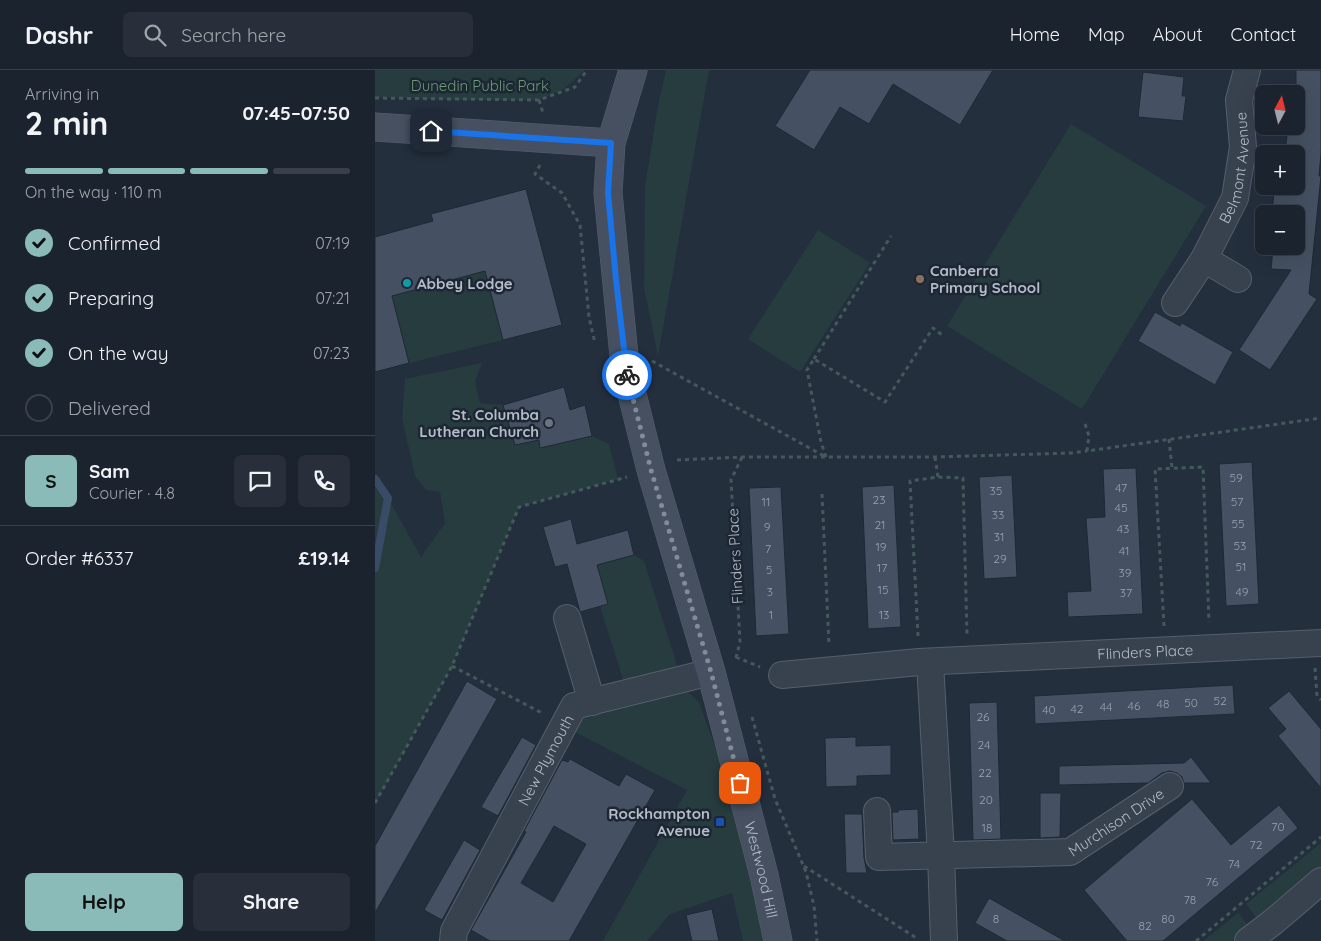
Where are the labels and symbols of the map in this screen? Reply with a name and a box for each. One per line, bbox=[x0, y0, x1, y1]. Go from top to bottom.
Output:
park label: Dunedin Public Park bbox=[411, 76, 549, 95]
north arrow bbox=[1255, 85, 1305, 135]
pin bbox=[410, 110, 452, 152]
street label: Belmont Avenue bbox=[1214, 111, 1253, 226]
place label: Canberra Primary School bbox=[930, 261, 1040, 297]
marker: Canberra Primary School bbox=[914, 273, 926, 285]
place label: Abbey Lodge bbox=[417, 274, 513, 293]
marker: Abbey Lodge bbox=[401, 277, 413, 289]
courier bbox=[602, 350, 652, 400]
place label: St. Columba Lutheran Church bbox=[419, 405, 539, 441]
marker: St. Columba Lutheran Church bbox=[543, 417, 555, 429]
house number: 59 bbox=[1229, 470, 1243, 485]
house number: 47 bbox=[1115, 480, 1127, 495]
house number: 35 bbox=[990, 483, 1002, 498]
house number: 23 bbox=[873, 492, 885, 507]
house number: 11 bbox=[762, 494, 770, 509]
house number: 57 bbox=[1231, 494, 1243, 509]
house number: 45 bbox=[1115, 500, 1127, 515]
house number: 33 bbox=[992, 507, 1004, 522]
street label: Flinders Place bbox=[723, 508, 747, 604]
house number: 55 bbox=[1231, 516, 1245, 531]
house number: 21 bbox=[874, 517, 886, 532]
house number: 9 bbox=[764, 519, 771, 534]
house number: 43 bbox=[1117, 521, 1129, 536]
house number: 31 bbox=[994, 529, 1004, 544]
house number: 53 bbox=[1234, 538, 1246, 553]
house number: 19 bbox=[875, 539, 887, 554]
house number: 7 bbox=[765, 541, 771, 556]
house number: 41 bbox=[1119, 543, 1129, 558]
house number: 29 bbox=[993, 551, 1007, 566]
house number: 51 bbox=[1236, 559, 1246, 574]
house number: 17 bbox=[877, 560, 887, 575]
house number: 5 bbox=[766, 562, 772, 577]
house number: 39 bbox=[1119, 565, 1132, 580]
house number: 15 bbox=[878, 582, 888, 597]
house number: 3 bbox=[767, 584, 773, 599]
house number: 49 bbox=[1236, 584, 1249, 599]
house number: 37 bbox=[1120, 585, 1132, 600]
house number: 1 bbox=[769, 607, 773, 622]
house number: 13 bbox=[879, 607, 889, 622]
street label: Flinders Place bbox=[1097, 640, 1194, 663]
house number: 52 bbox=[1213, 693, 1227, 708]
house number: 50 bbox=[1184, 695, 1198, 710]
house number: 48 bbox=[1157, 696, 1169, 711]
house number: 46 bbox=[1128, 698, 1141, 713]
house number: 44 bbox=[1100, 699, 1112, 714]
house number: 42 bbox=[1071, 701, 1084, 716]
house number: 40 bbox=[1042, 702, 1056, 717]
house number: 26 bbox=[976, 709, 990, 724]
street label: New Plymouth bbox=[513, 711, 577, 809]
house number: 24 bbox=[978, 737, 990, 752]
pin bbox=[719, 762, 761, 804]
house number: 22 bbox=[978, 765, 992, 780]
street label: Murchison Drive bbox=[1064, 783, 1167, 860]
house number: 20 bbox=[979, 792, 993, 807]
place label: Rockhampton Avenue bbox=[608, 804, 710, 840]
marker: Rockhampton Avenue bbox=[714, 816, 726, 828]
street label: Westwood Hill bbox=[741, 819, 782, 920]
house number: 70 bbox=[1271, 819, 1285, 834]
house number: 18 bbox=[982, 820, 992, 835]
house number: 72 bbox=[1250, 837, 1263, 852]
house number: 74 bbox=[1228, 856, 1240, 871]
house number: 76 bbox=[1206, 874, 1219, 889]
house number: 78 bbox=[1184, 892, 1196, 907]
house number: 8 bbox=[993, 911, 999, 926]
house number: 80 bbox=[1161, 911, 1175, 926]
house number: 82 bbox=[1138, 918, 1152, 933]

